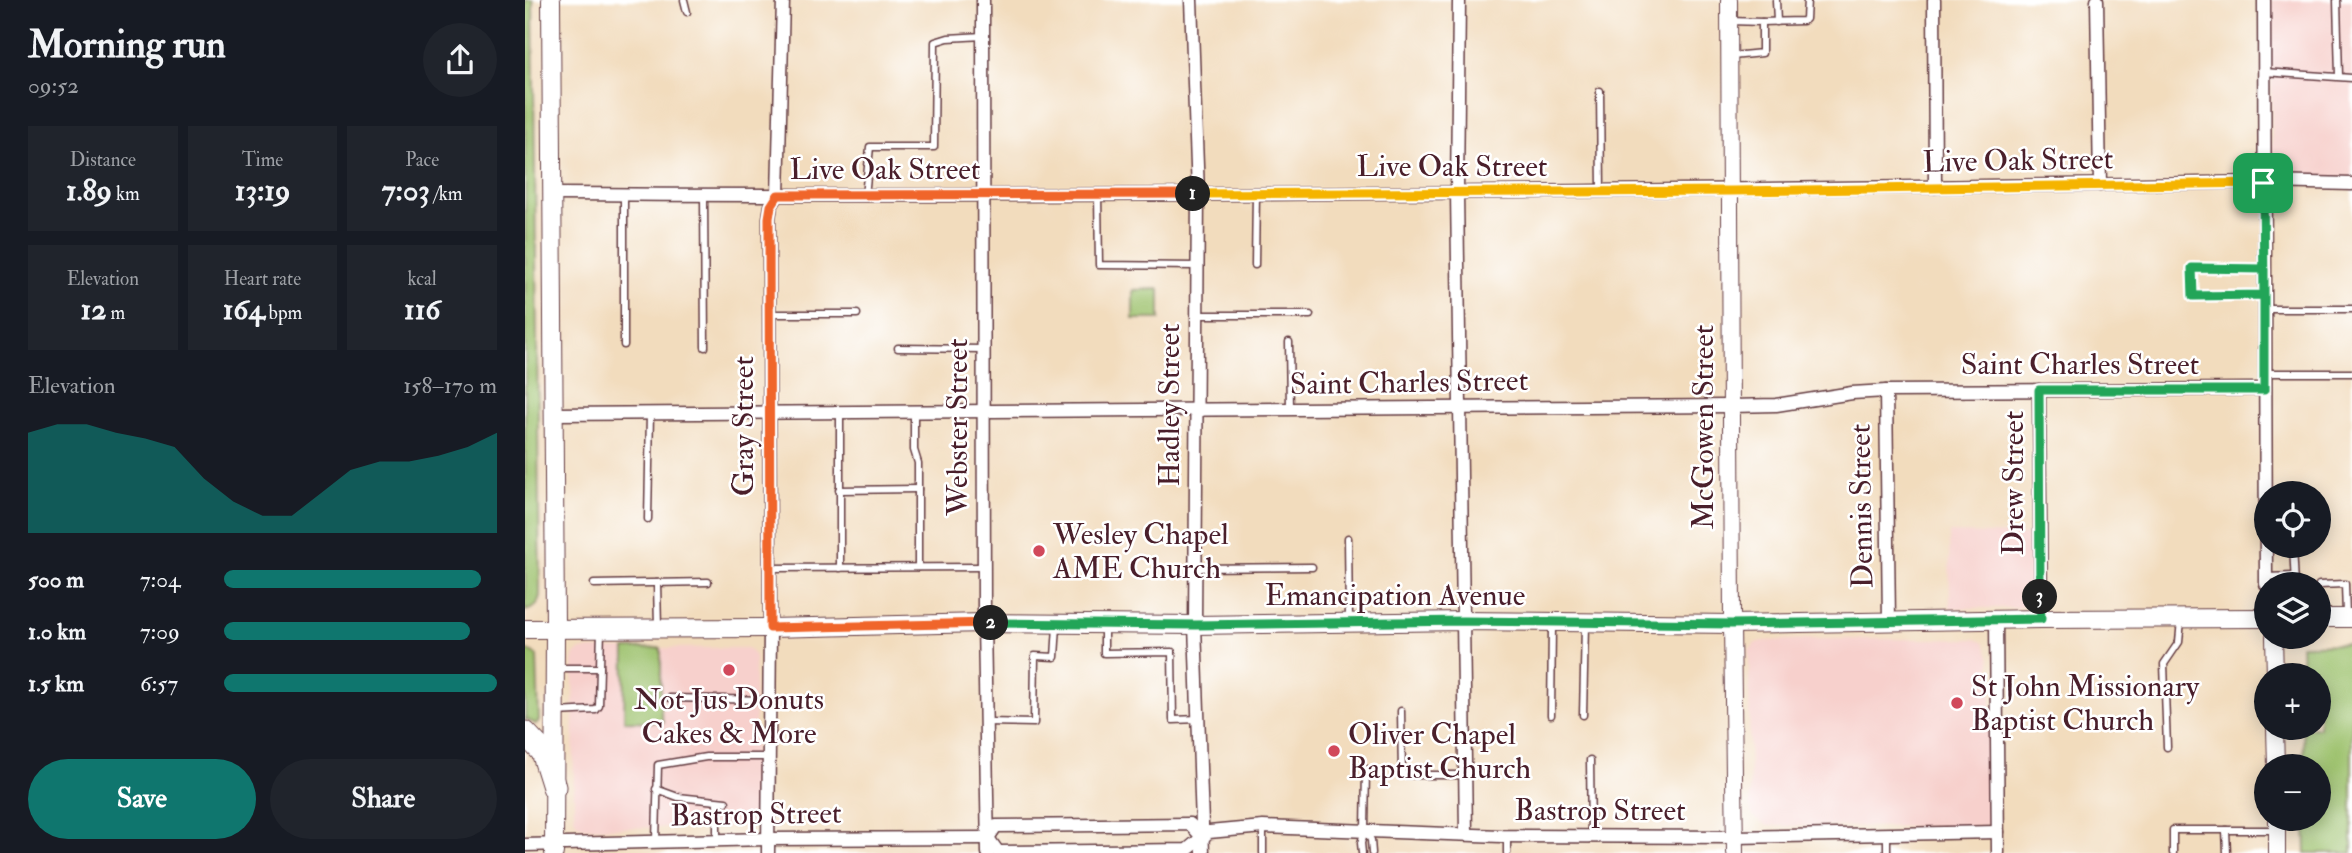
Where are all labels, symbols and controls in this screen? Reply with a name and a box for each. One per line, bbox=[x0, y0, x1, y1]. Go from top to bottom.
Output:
text: Morning run bbox=[28, 21, 226, 69]
button: share bbox=[423, 23, 497, 97]
text: 09:52 bbox=[28, 71, 79, 100]
street label: Live Oak Street bbox=[1922, 140, 2114, 181]
text: Distance bbox=[70, 148, 136, 172]
text: Time bbox=[242, 148, 283, 172]
text: Pace bbox=[405, 148, 439, 172]
street label: Live Oak Street bbox=[1357, 148, 1548, 185]
street label: Live Oak Street bbox=[790, 151, 981, 188]
pin bbox=[2233, 153, 2293, 213]
icon: arrive bbox=[2244, 164, 2282, 202]
text: 1.89 bbox=[66, 172, 112, 209]
text: 13:19 bbox=[235, 172, 290, 209]
text: 7:03 bbox=[382, 172, 430, 209]
pin: 1 bbox=[1175, 176, 1211, 212]
text: 1 bbox=[1189, 181, 1196, 205]
text: km bbox=[112, 182, 140, 206]
text: /km bbox=[430, 182, 463, 206]
text: Elevation bbox=[67, 267, 139, 291]
text: Heart rate bbox=[224, 267, 301, 291]
text: kcal bbox=[408, 267, 437, 291]
text: 12 bbox=[80, 291, 106, 328]
text: 164 bbox=[223, 291, 265, 328]
text: 116 bbox=[404, 291, 440, 328]
text: m bbox=[106, 301, 125, 325]
text: bpm bbox=[265, 301, 302, 325]
street label: Hadley Street bbox=[1151, 323, 1188, 487]
street label: McGowen Street bbox=[1685, 324, 1722, 530]
street label: Webster Street bbox=[939, 338, 976, 517]
street label: Saint Charles Street bbox=[1961, 346, 2199, 383]
street label: Gray Street bbox=[725, 356, 762, 496]
street label: Saint Charles Street bbox=[1289, 362, 1529, 403]
text: Elevation bbox=[28, 371, 116, 400]
text: 158–170 m bbox=[403, 371, 497, 400]
street label: Drew Street bbox=[1995, 410, 2032, 556]
street label: Dennis Street bbox=[1842, 423, 1881, 589]
map controls bbox=[2254, 481, 2331, 831]
button: locate bbox=[2254, 481, 2331, 558]
place label: Wesley Chapel AME Church bbox=[1052, 516, 1229, 587]
marker: Wesley Chapel AME Church bbox=[1031, 543, 1047, 559]
text: 500 m bbox=[28, 565, 84, 594]
text: 7:04 bbox=[140, 565, 180, 594]
button: layers bbox=[2254, 572, 2331, 649]
street label: Emancipation Avenue bbox=[1265, 577, 1525, 614]
pin: 3 bbox=[2023, 580, 2057, 614]
text: 3 bbox=[2036, 584, 2043, 608]
pin: 2 bbox=[973, 606, 1009, 640]
text: 2 bbox=[986, 610, 995, 634]
text: 1.0 km bbox=[28, 617, 86, 646]
text: 7:09 bbox=[140, 617, 180, 646]
marker: Not Jus Donuts Cakes & More bbox=[721, 662, 737, 678]
button: + bbox=[2254, 663, 2331, 740]
place label: St John Missionary Baptist Church bbox=[1971, 668, 2200, 739]
text: 1.5 km bbox=[28, 669, 84, 698]
text: 6:57 bbox=[140, 669, 178, 698]
place label: Not Jus Donuts Cakes & More bbox=[634, 681, 824, 752]
marker: St John Missionary Baptist Church bbox=[1949, 695, 1965, 711]
place label: Oliver Chapel Baptist Church bbox=[1348, 716, 1531, 787]
marker: Oliver Chapel Baptist Church bbox=[1326, 743, 1342, 759]
button: − bbox=[2254, 754, 2331, 831]
button: Save bbox=[28, 759, 256, 839]
button: Share bbox=[270, 759, 497, 839]
street label: Bastrop Street bbox=[1514, 792, 1686, 829]
street label: Bastrop Street bbox=[670, 795, 842, 834]

